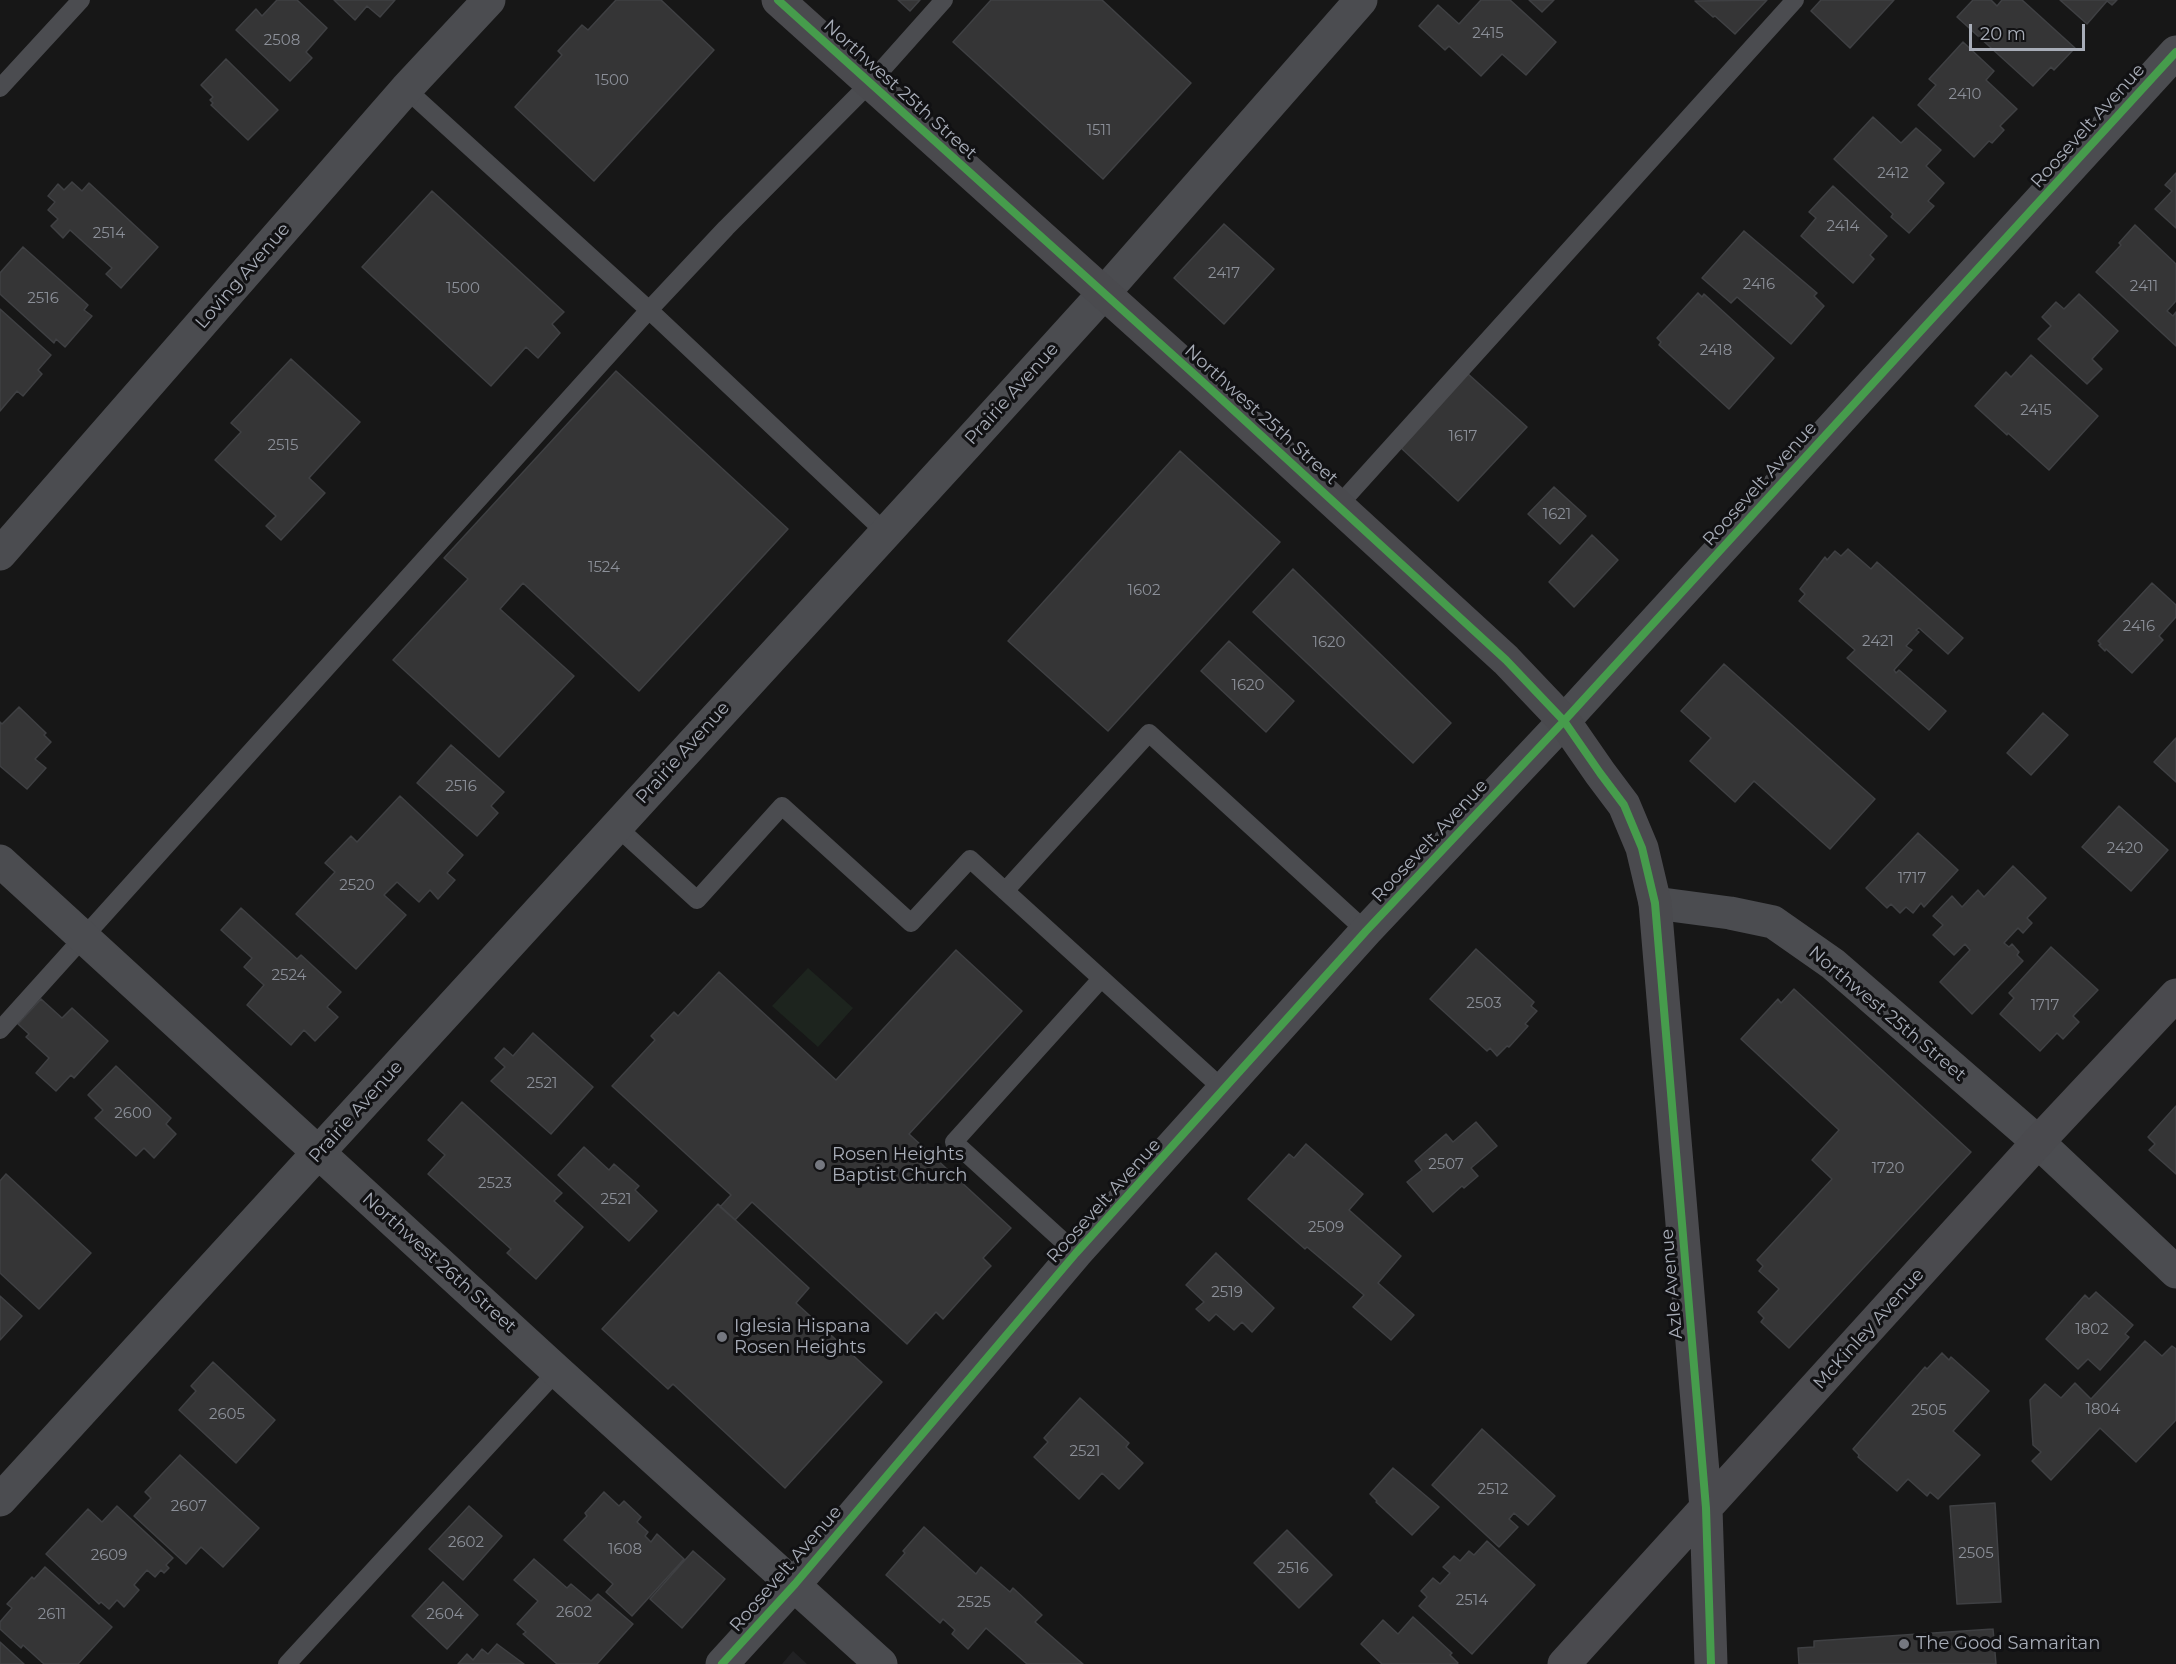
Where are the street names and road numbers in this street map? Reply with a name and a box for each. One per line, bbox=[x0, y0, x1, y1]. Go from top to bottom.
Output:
street label: Northwest 25th Street bbox=[819, 15, 981, 165]
street label: Roosevelt Avenue bbox=[2026, 59, 2150, 193]
street label: Loving Avenue bbox=[191, 219, 295, 333]
street label: Prairie Avenue bbox=[961, 339, 1063, 449]
street label: Northwest 25th Street bbox=[1180, 340, 1342, 490]
street label: Roosevelt Avenue bbox=[1698, 417, 1822, 551]
street label: Prairie Avenue bbox=[632, 698, 734, 808]
street label: Roosevelt Avenue bbox=[1368, 775, 1492, 907]
street label: Northwest 25th Street bbox=[1804, 942, 1970, 1086]
street label: Prairie Avenue bbox=[305, 1057, 407, 1167]
street label: Roosevelt Avenue bbox=[1042, 1134, 1166, 1268]
street label: Northwest 26th Street bbox=[358, 1188, 520, 1338]
street label: Azle Avenue bbox=[1656, 1228, 1688, 1340]
street label: McKinley Avenue bbox=[1809, 1264, 1929, 1394]
street label: Roosevelt Avenue bbox=[725, 1502, 847, 1636]

